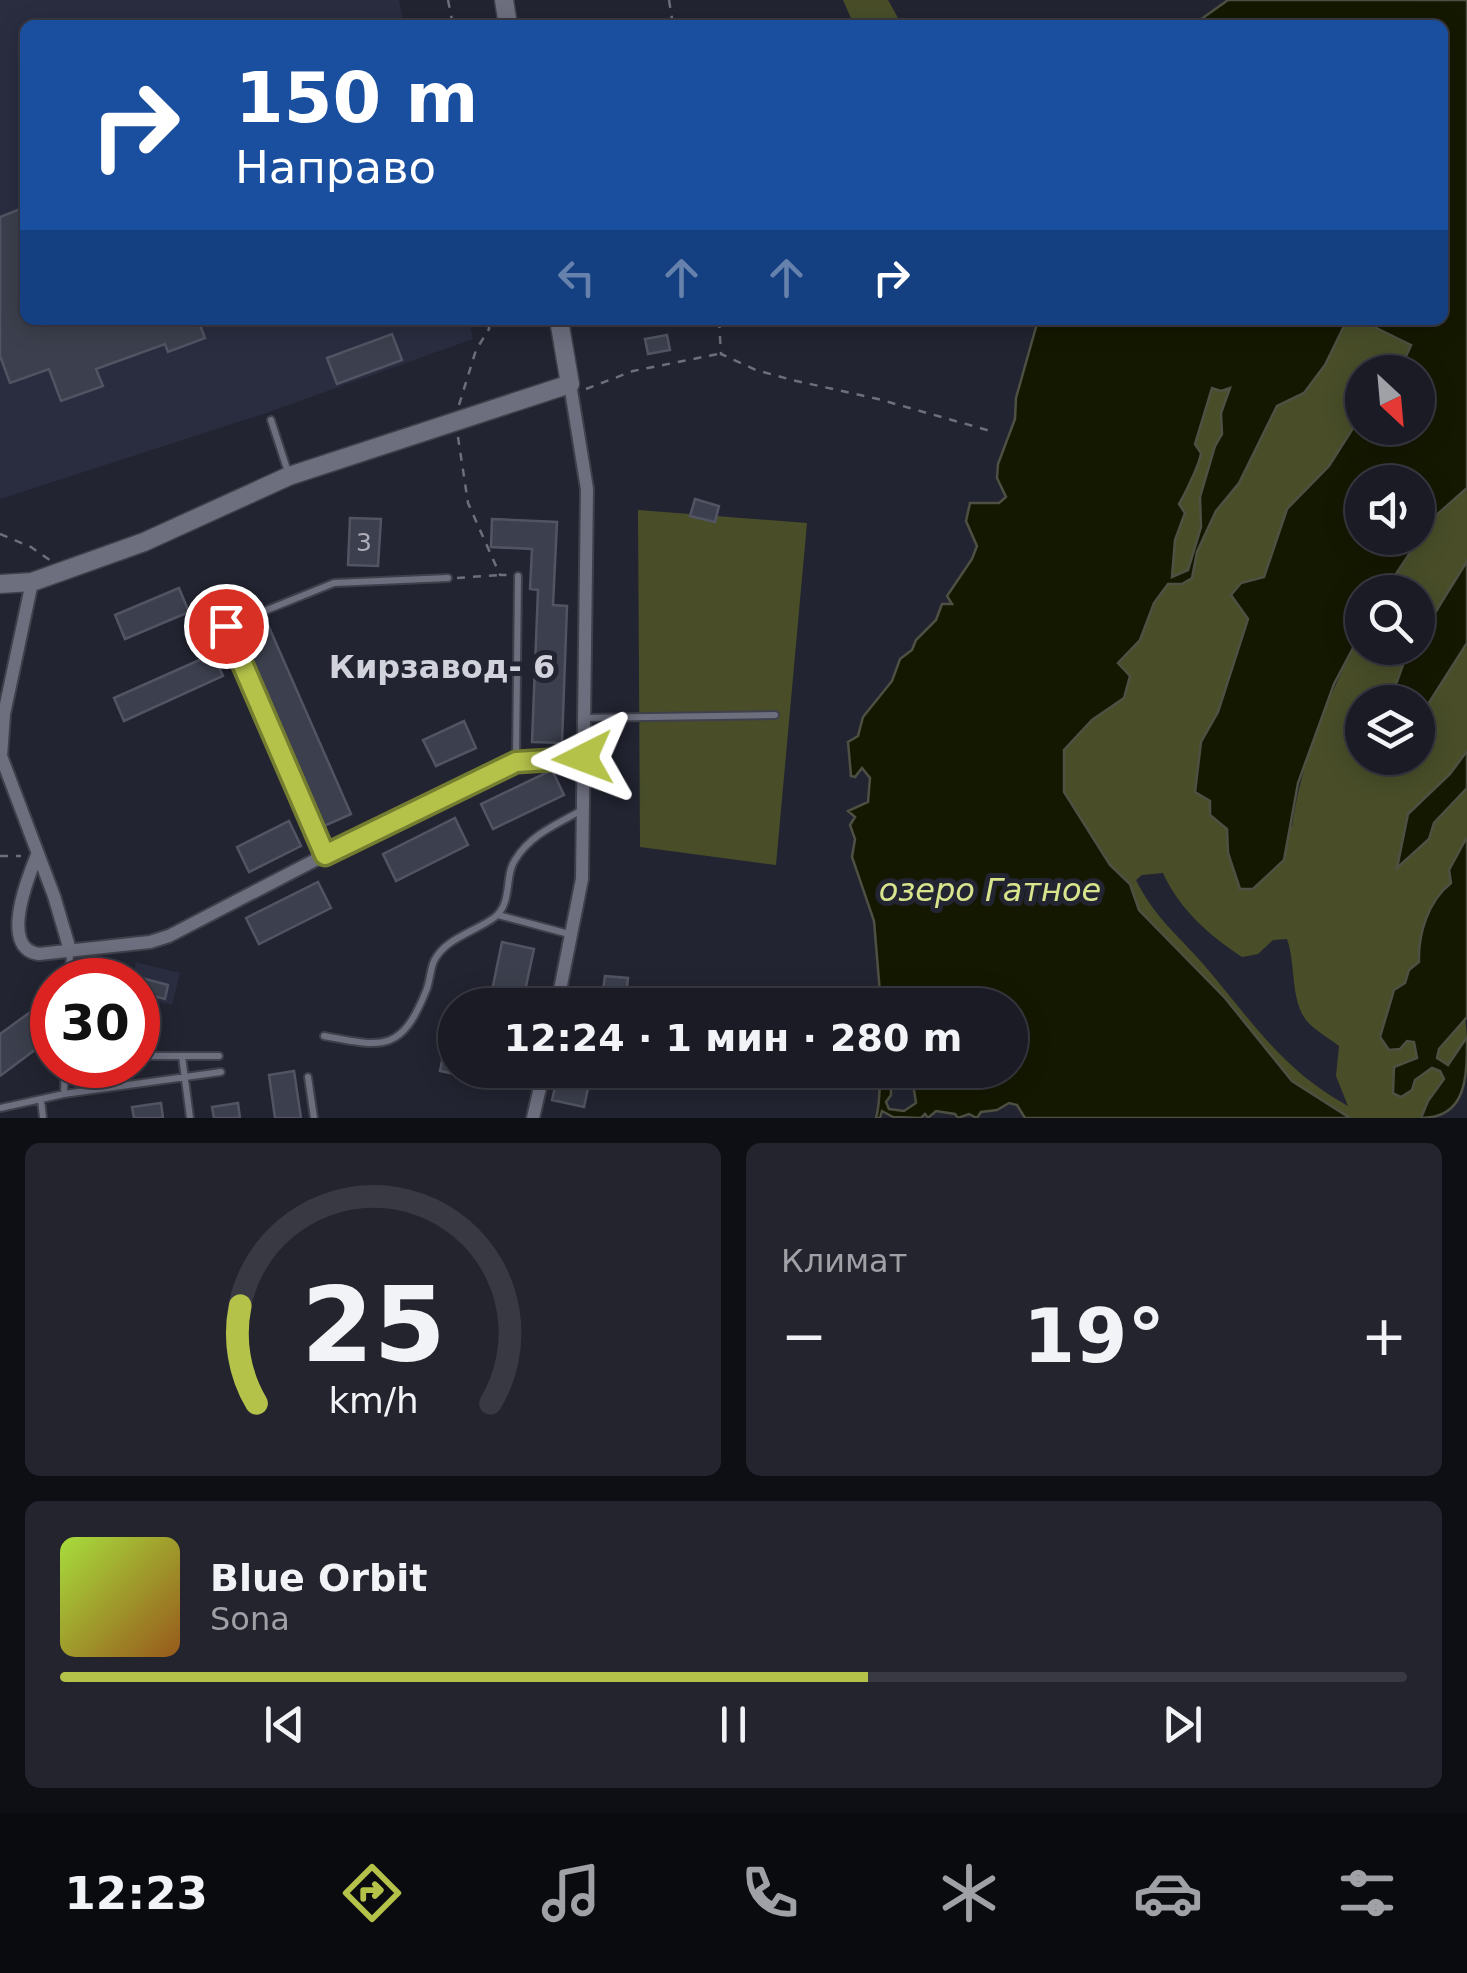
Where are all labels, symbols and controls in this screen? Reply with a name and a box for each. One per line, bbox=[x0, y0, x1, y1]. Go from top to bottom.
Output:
text: 150 m bbox=[235, 57, 478, 139]
icon: right bbox=[70, 60, 200, 190]
text: Направо bbox=[235, 141, 436, 194]
icon: left bbox=[549, 250, 604, 305]
icon: ahead bbox=[654, 250, 709, 305]
icon: ahead bbox=[759, 250, 814, 305]
icon: right bbox=[864, 250, 919, 305]
north arrow bbox=[1345, 355, 1435, 445]
map controls bbox=[1345, 355, 1435, 775]
button: sound bbox=[1345, 465, 1435, 555]
house number: 3 bbox=[356, 528, 372, 557]
button: search bbox=[1345, 575, 1435, 665]
pin bbox=[184, 584, 269, 669]
icon: arrive bbox=[199, 599, 254, 654]
district label: Кирзавод- 6 bbox=[329, 648, 555, 686]
button: layers bbox=[1345, 685, 1435, 775]
position arrow bbox=[531, 706, 635, 810]
water label: озеро Гатное bbox=[879, 871, 1101, 909]
speed limit sign: 30 bbox=[30, 958, 160, 1088]
text: 12:24 · 1 мин · 280 m bbox=[504, 1016, 962, 1060]
text: Климат bbox=[781, 1242, 907, 1280]
text: 25 bbox=[301, 1264, 445, 1386]
text: 19° bbox=[1023, 1292, 1165, 1380]
text: − bbox=[781, 1304, 827, 1368]
text: + bbox=[1361, 1304, 1407, 1368]
text: km/h bbox=[328, 1380, 418, 1421]
text: Blue Orbit bbox=[210, 1556, 427, 1600]
text: Sona bbox=[210, 1600, 290, 1638]
icon: previous bbox=[257, 1697, 312, 1752]
icon: pause bbox=[706, 1697, 761, 1752]
icon: next bbox=[1155, 1697, 1210, 1752]
icon: directions bbox=[337, 1858, 407, 1928]
icon: music bbox=[536, 1858, 606, 1928]
icon: phone bbox=[735, 1858, 805, 1928]
icon: climate bbox=[934, 1858, 1004, 1928]
icon: car bbox=[1133, 1858, 1203, 1928]
icon: filters bbox=[1332, 1858, 1402, 1928]
text: 12:23 bbox=[65, 1867, 208, 1920]

